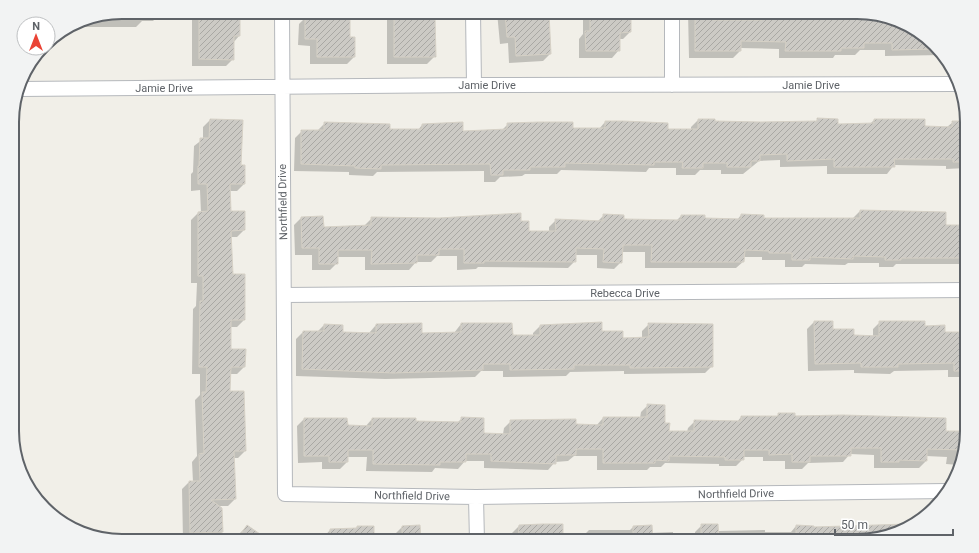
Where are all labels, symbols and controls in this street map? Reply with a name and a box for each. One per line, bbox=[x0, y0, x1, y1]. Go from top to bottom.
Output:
north arrow bbox=[16, 16, 56, 56]
text: N bbox=[32, 20, 40, 33]
street label: Jamie Drive bbox=[458, 79, 516, 92]
street label: Jamie Drive bbox=[782, 79, 840, 92]
street label: Jamie Drive bbox=[135, 82, 193, 95]
street label: Northfield Drive bbox=[276, 164, 290, 240]
street label: Rebecca Drive bbox=[590, 287, 660, 300]
street label: Northfield Drive bbox=[698, 487, 774, 501]
street label: Northfield Drive bbox=[374, 489, 450, 503]
scale bar bbox=[835, 511, 953, 537]
text: 50 m bbox=[841, 518, 868, 532]

